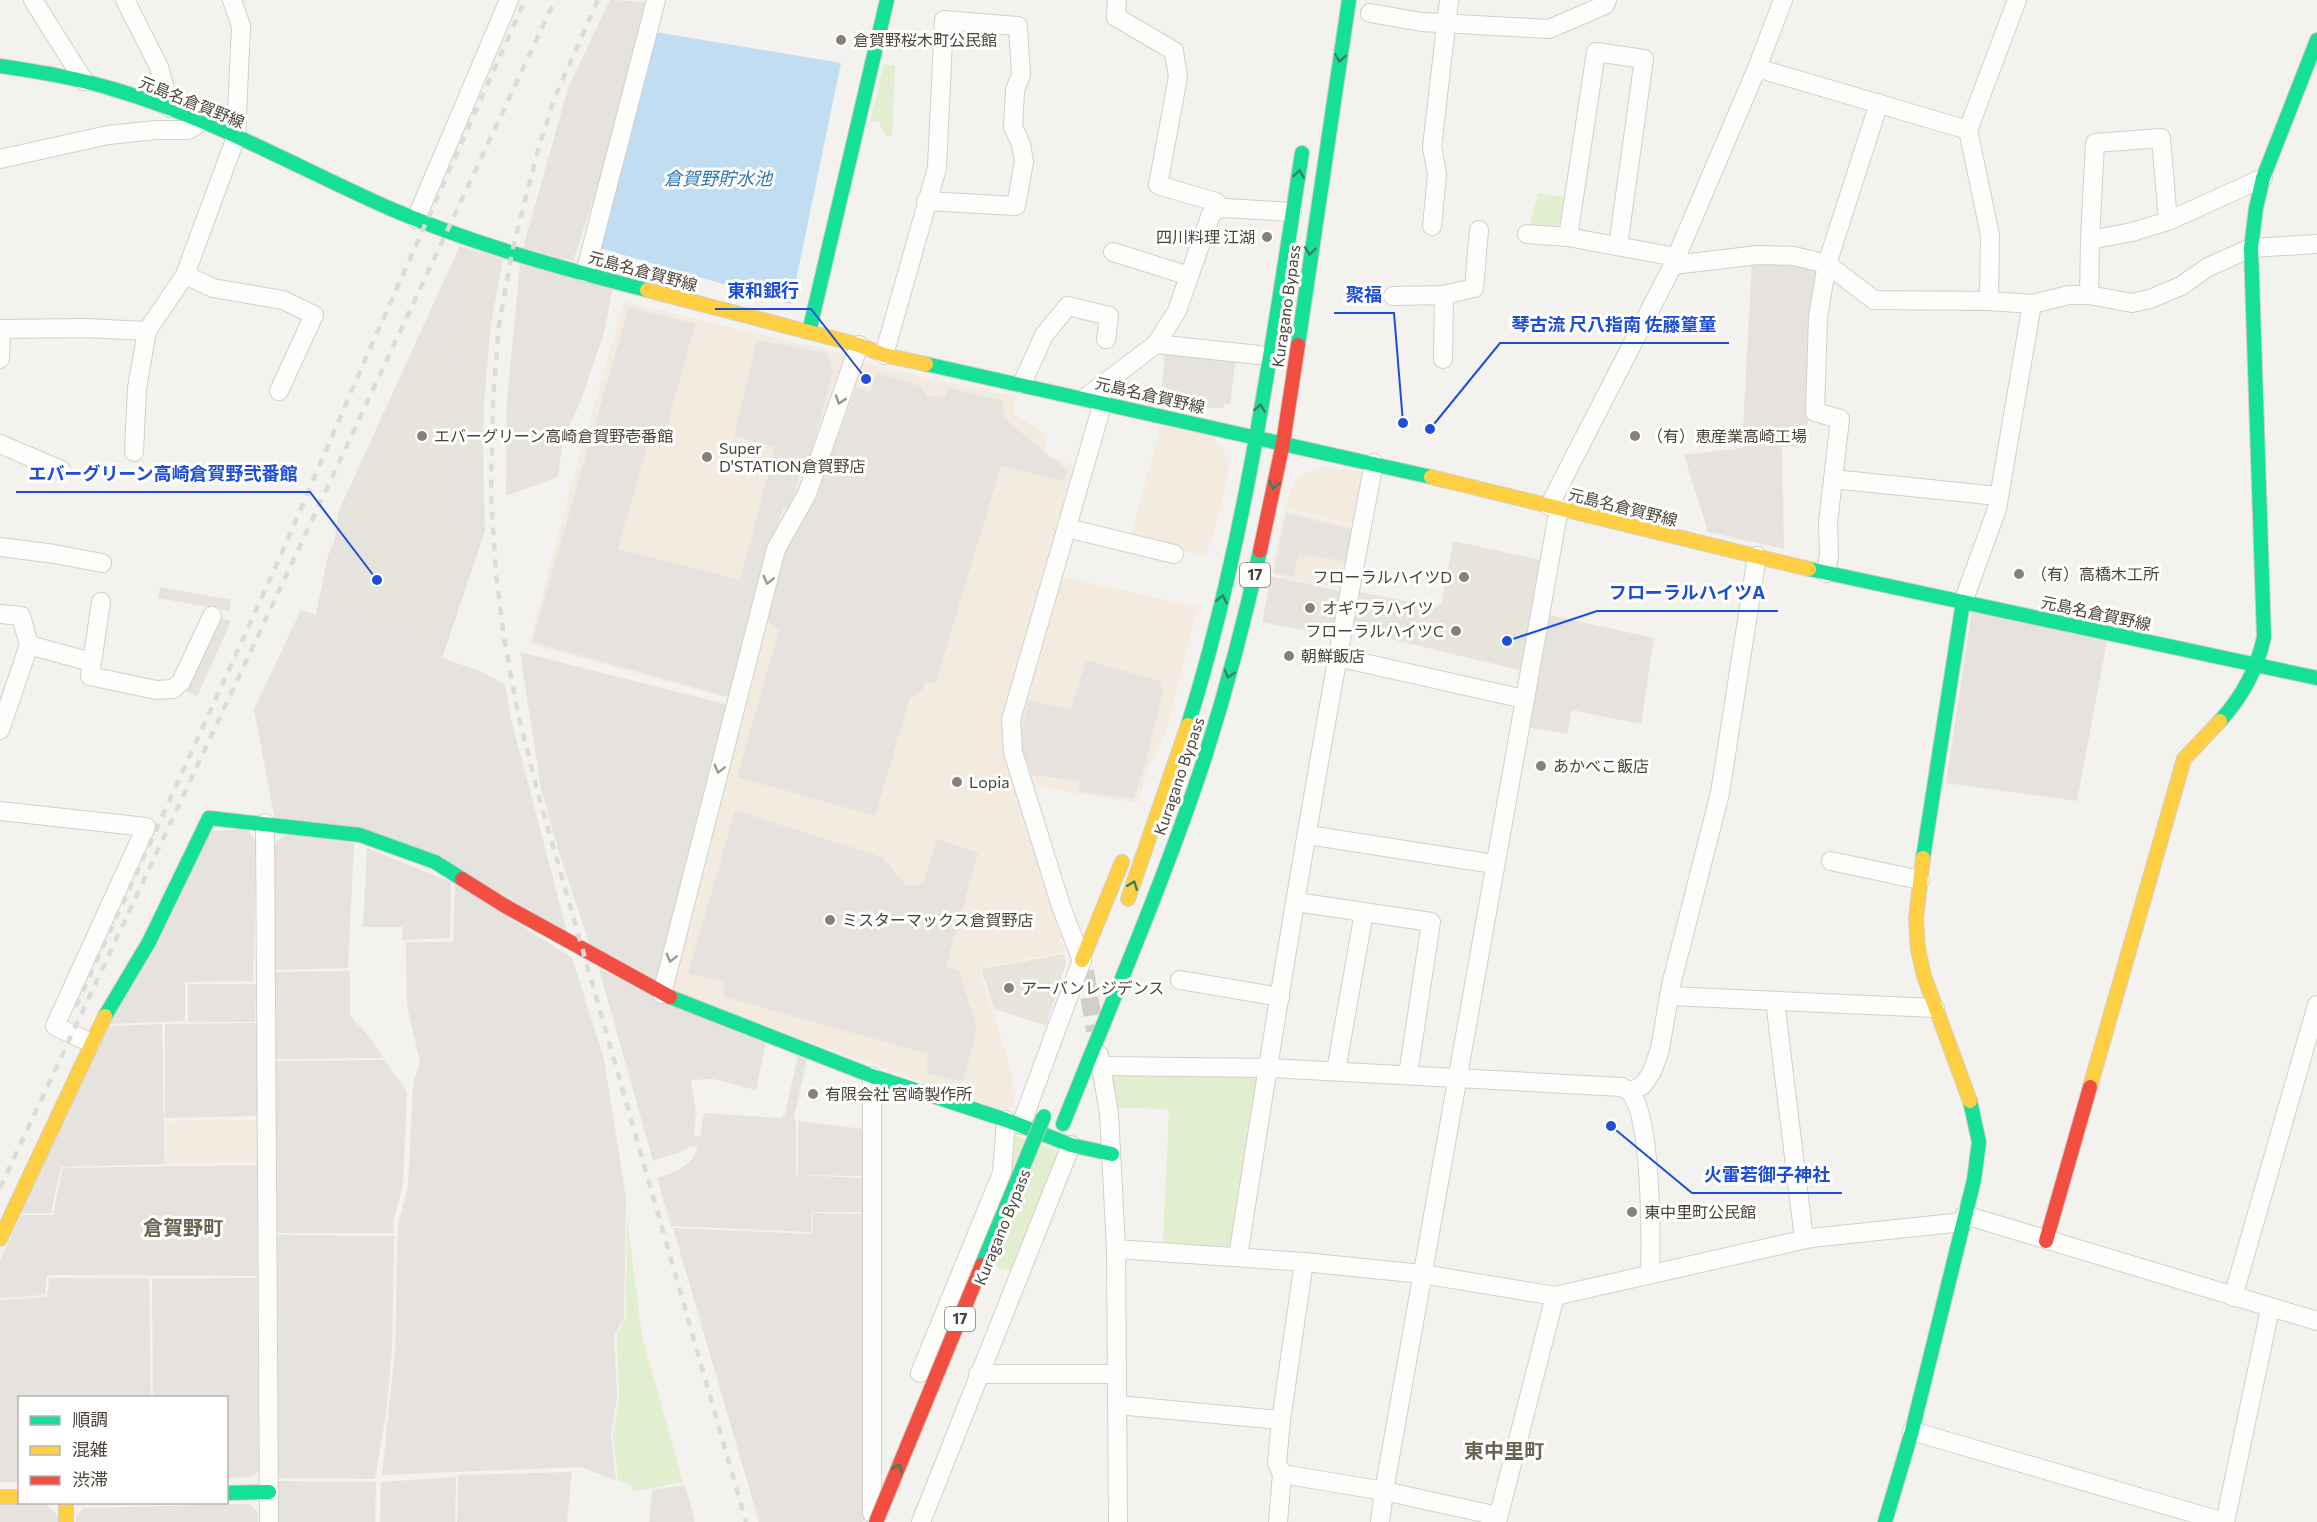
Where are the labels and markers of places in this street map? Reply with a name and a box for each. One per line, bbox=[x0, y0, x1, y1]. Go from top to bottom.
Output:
place label: 倉賀野桜木町公民館 bbox=[853, 30, 997, 49]
marker: 倉賀野桜木町公民館 bbox=[834, 33, 848, 47]
place label: 四川料理 江湖 bbox=[1156, 227, 1255, 246]
marker: 四川料理 江湖 bbox=[1260, 230, 1274, 244]
callout: 東和銀行 bbox=[715, 273, 811, 309]
callout: 聚福 bbox=[1334, 277, 1394, 313]
callout: 琴古流 尺八指南 佐藤篁童 bbox=[1500, 307, 1729, 343]
place label: エバーグリーン高崎倉賀野壱番館 bbox=[434, 426, 673, 445]
place label: （有）恵産業高崎工場 bbox=[1647, 426, 1807, 445]
marker: エバーグリーン高崎倉賀野壱番館 bbox=[415, 429, 429, 443]
marker: （有）恵産業高崎工場 bbox=[1628, 429, 1642, 443]
place label: Super D'STATION倉賀野店 bbox=[719, 438, 866, 475]
marker: Super D'STATION倉賀野店 bbox=[700, 450, 714, 464]
callout: エバーグリーン高崎倉賀野弐番館 bbox=[16, 456, 310, 492]
place label: （有）高橋木工所 bbox=[2031, 564, 2159, 583]
place label: フローラルハイツD bbox=[1313, 567, 1452, 586]
marker: （有）高橋木工所 bbox=[2012, 567, 2026, 581]
marker: フローラルハイツD bbox=[1457, 570, 1471, 584]
callout: フローラルハイツA bbox=[1597, 575, 1778, 611]
place label: オギワラハイツ bbox=[1322, 598, 1434, 617]
marker: オギワラハイツ bbox=[1303, 601, 1317, 615]
place label: フローラルハイツC bbox=[1305, 621, 1444, 640]
marker: フローラルハイツC bbox=[1449, 624, 1463, 638]
place label: 朝鮮飯店 bbox=[1301, 646, 1365, 665]
marker: 朝鮮飯店 bbox=[1282, 649, 1296, 663]
place label: あかべこ飯店 bbox=[1553, 756, 1649, 775]
marker: あかべこ飯店 bbox=[1534, 759, 1548, 773]
place label: Lopia bbox=[969, 772, 1010, 791]
marker: Lopia bbox=[950, 775, 964, 789]
place label: ミスターマックス倉賀野店 bbox=[842, 910, 1034, 929]
marker: ミスターマックス倉賀野店 bbox=[823, 913, 837, 927]
place label: アーバンレジデンス bbox=[1021, 978, 1164, 997]
marker: アーバンレジデンス bbox=[1002, 981, 1016, 995]
place label: 有限会社 宮崎製作所 bbox=[825, 1084, 972, 1103]
marker: 有限会社 宮崎製作所 bbox=[806, 1087, 820, 1101]
callout: 火雷若御子神社 bbox=[1692, 1157, 1842, 1193]
place label: 東中里町公民館 bbox=[1644, 1202, 1756, 1221]
marker: 東中里町公民館 bbox=[1625, 1205, 1639, 1219]

